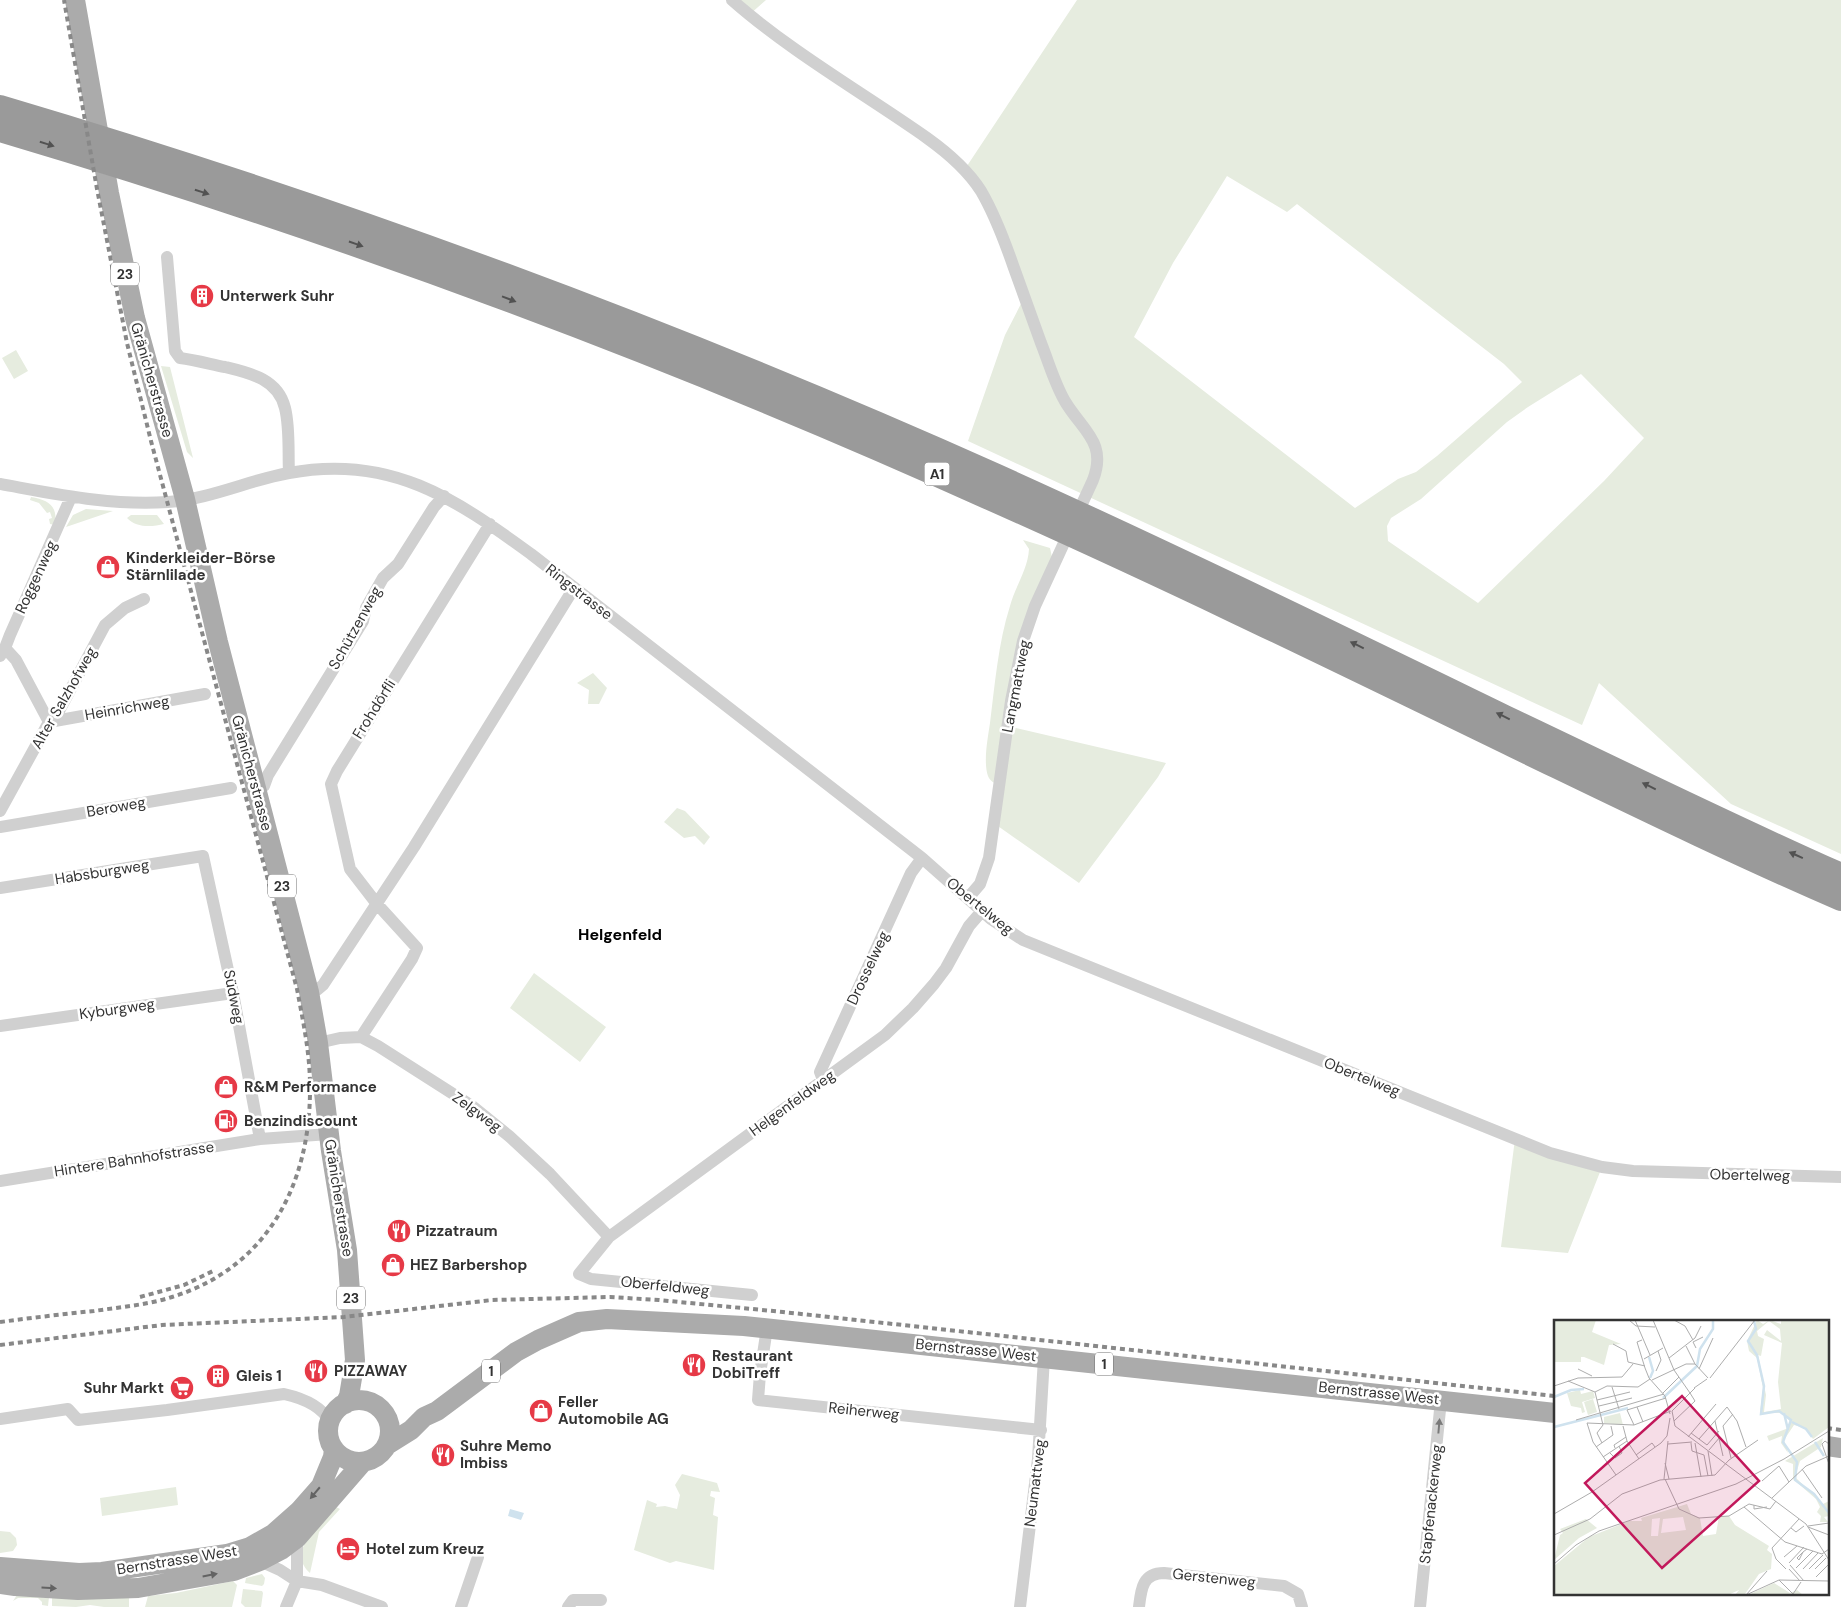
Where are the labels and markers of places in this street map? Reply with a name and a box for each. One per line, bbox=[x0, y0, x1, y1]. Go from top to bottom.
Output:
building icon: Unterwerk Suhr bbox=[189, 283, 215, 309]
place label: Unterwerk Suhr bbox=[220, 286, 334, 306]
place label: Kinderkleider-Börse Stärnlilade bbox=[126, 548, 275, 585]
shop icon: Kinderkleider-Börse Stärnlilade bbox=[95, 554, 121, 580]
shop icon: R&M Performance bbox=[213, 1074, 239, 1100]
place label: R&M Performance bbox=[244, 1077, 377, 1097]
fuel station icon: Benzindiscount bbox=[213, 1108, 239, 1134]
place label: Benzindiscount bbox=[244, 1111, 358, 1131]
restaurant icon: Pizzatraum bbox=[386, 1218, 412, 1244]
place label: Pizzatraum bbox=[416, 1221, 498, 1241]
shop icon: HEZ Barbershop bbox=[380, 1252, 406, 1278]
place label: HEZ Barbershop bbox=[410, 1255, 528, 1275]
place label: Restaurant DobiTreff bbox=[712, 1346, 793, 1383]
restaurant icon: Restaurant DobiTreff bbox=[681, 1352, 707, 1378]
restaurant icon: PIZZAWAY bbox=[303, 1358, 329, 1384]
place label: PIZZAWAY bbox=[334, 1361, 408, 1381]
building icon: Gleis 1 bbox=[205, 1363, 231, 1389]
place label: Gleis 1 bbox=[236, 1366, 282, 1386]
supermarket icon: Suhr Markt bbox=[169, 1375, 195, 1401]
place label: Suhr Markt bbox=[83, 1378, 164, 1398]
place label: Feller Automobile AG bbox=[558, 1392, 669, 1429]
shop icon: Feller Automobile AG bbox=[528, 1398, 554, 1424]
place label: Suhre Memo Imbiss bbox=[460, 1436, 552, 1473]
restaurant icon: Suhre Memo Imbiss bbox=[430, 1442, 456, 1468]
hotel icon: Hotel zum Kreuz bbox=[335, 1536, 361, 1562]
place label: Hotel zum Kreuz bbox=[366, 1539, 484, 1559]

